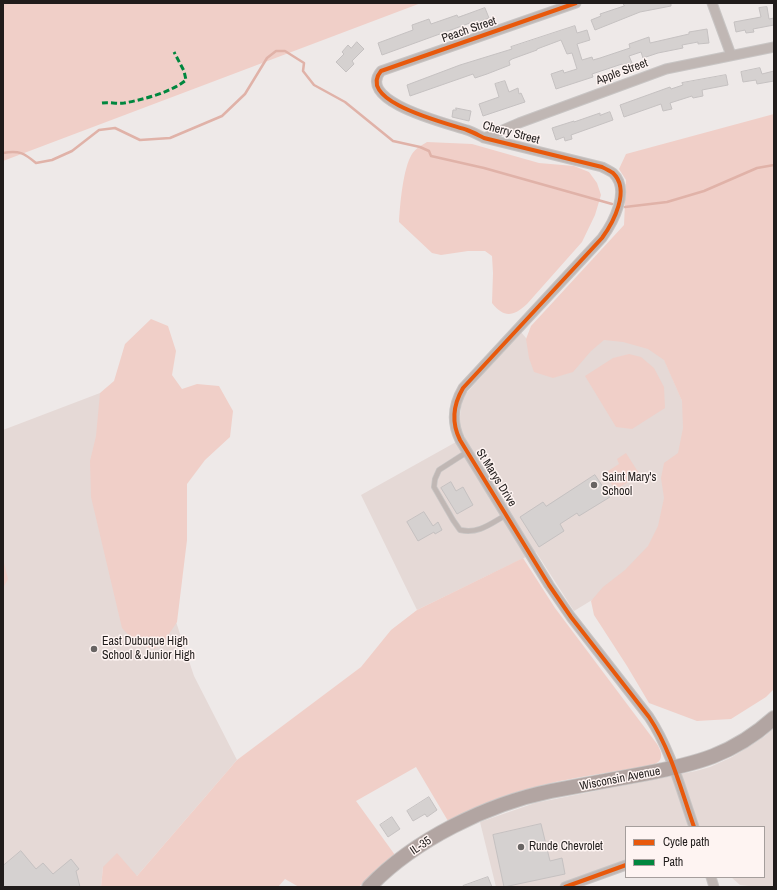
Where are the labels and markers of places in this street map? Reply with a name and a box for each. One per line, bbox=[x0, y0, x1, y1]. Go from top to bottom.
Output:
place label: Saint Mary's School bbox=[602, 471, 656, 499]
marker: Saint Mary's School bbox=[589, 480, 599, 490]
place label: East Dubuque High School & Junior High bbox=[102, 635, 195, 663]
marker: East Dubuque High School & Junior High bbox=[89, 644, 99, 654]
place label: Runde Chevrolet bbox=[529, 840, 603, 854]
marker: Runde Chevrolet bbox=[516, 842, 526, 852]

